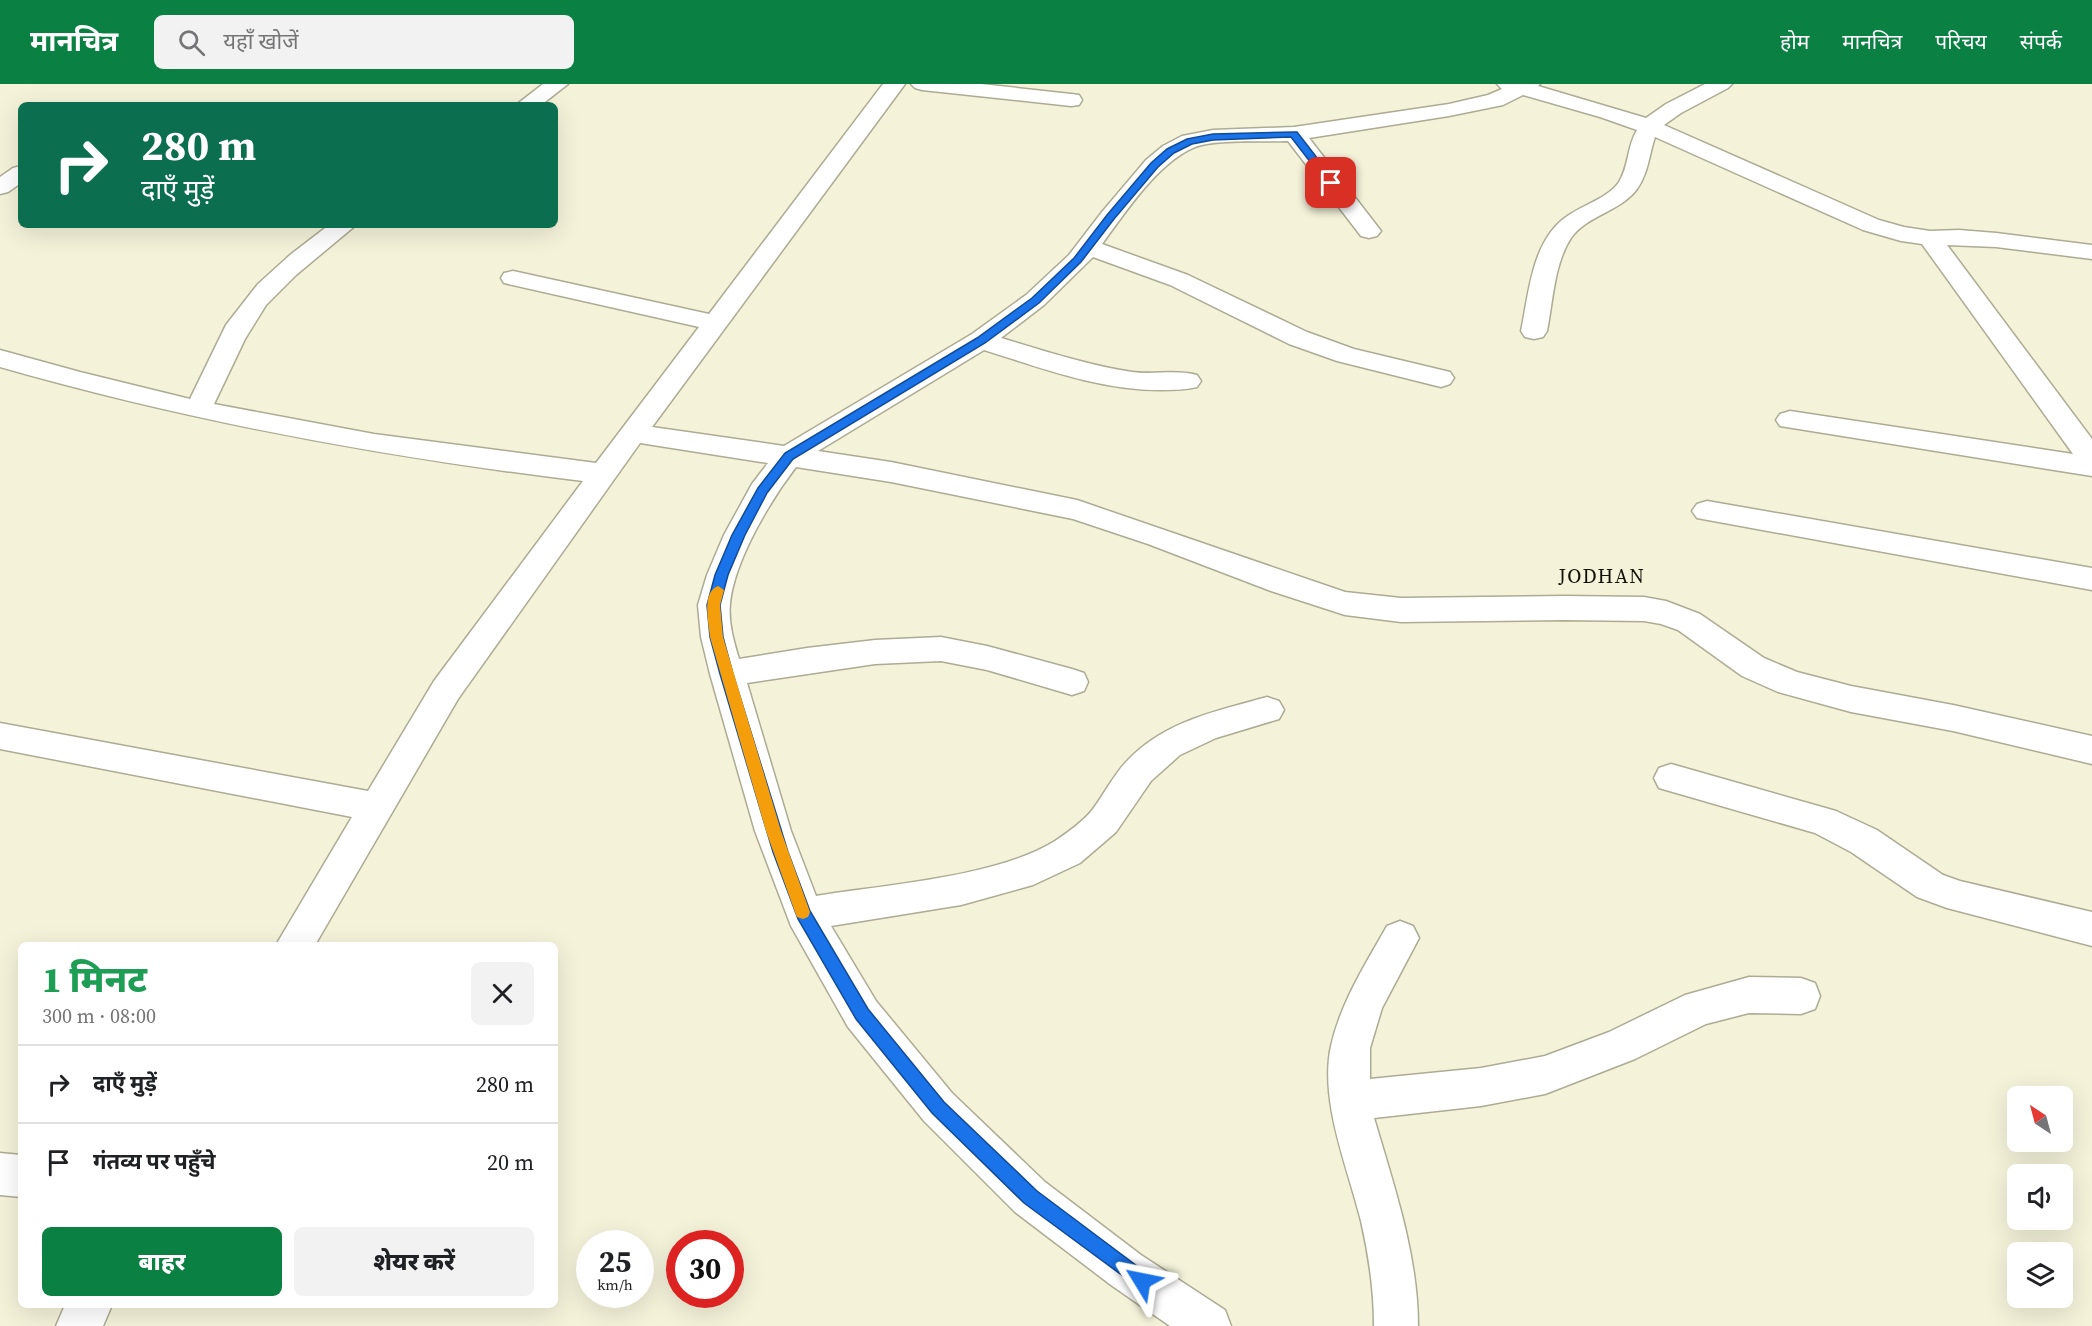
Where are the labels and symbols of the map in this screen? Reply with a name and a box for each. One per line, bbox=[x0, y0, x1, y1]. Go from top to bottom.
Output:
pin bbox=[1305, 157, 1356, 208]
district label: JODHAN bbox=[1557, 562, 1646, 590]
north arrow bbox=[2007, 1086, 2073, 1152]
speed limit sign: 30 bbox=[666, 1230, 744, 1308]
position arrow bbox=[1110, 1249, 1174, 1313]

